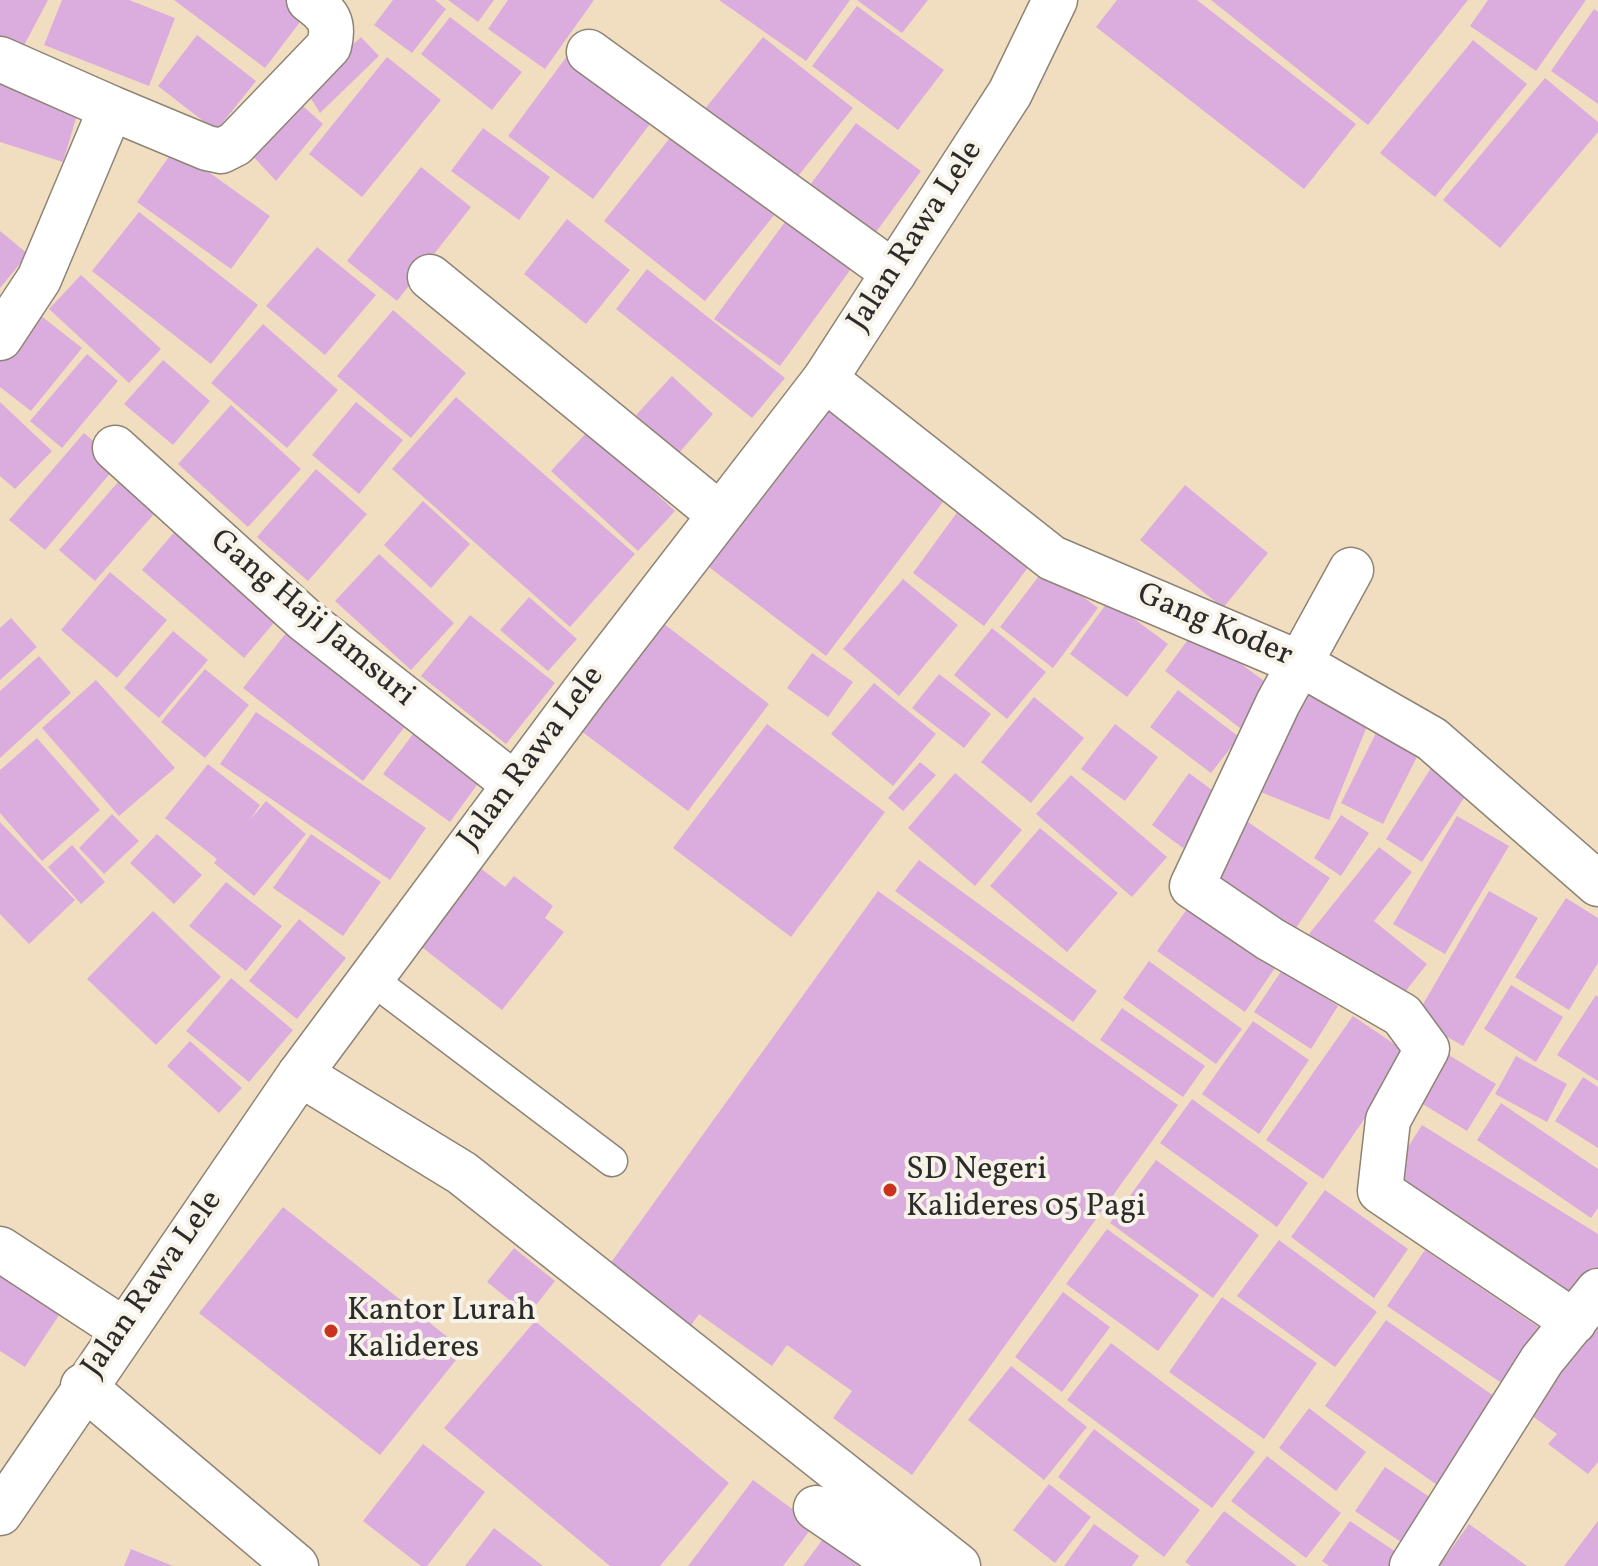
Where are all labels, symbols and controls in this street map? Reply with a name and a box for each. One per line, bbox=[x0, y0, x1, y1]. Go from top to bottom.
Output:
street label: Jalan Rawa Lele bbox=[841, 135, 993, 339]
street label: Gang Haji Jamsuri bbox=[201, 523, 421, 717]
street label: Gang Koder bbox=[1130, 577, 1298, 677]
street label: Jalan Rawa Lele bbox=[452, 660, 614, 858]
place label: SD Negeri Kalideres 05 Pagi bbox=[906, 1153, 1146, 1228]
marker: SD Negeri Kalideres 05 Pagi bbox=[881, 1181, 899, 1199]
street label: Jalan Rawa Lele bbox=[75, 1184, 233, 1386]
place label: Kantor Lurah Kalideres bbox=[347, 1294, 536, 1369]
marker: Kantor Lurah Kalideres bbox=[322, 1322, 340, 1340]

